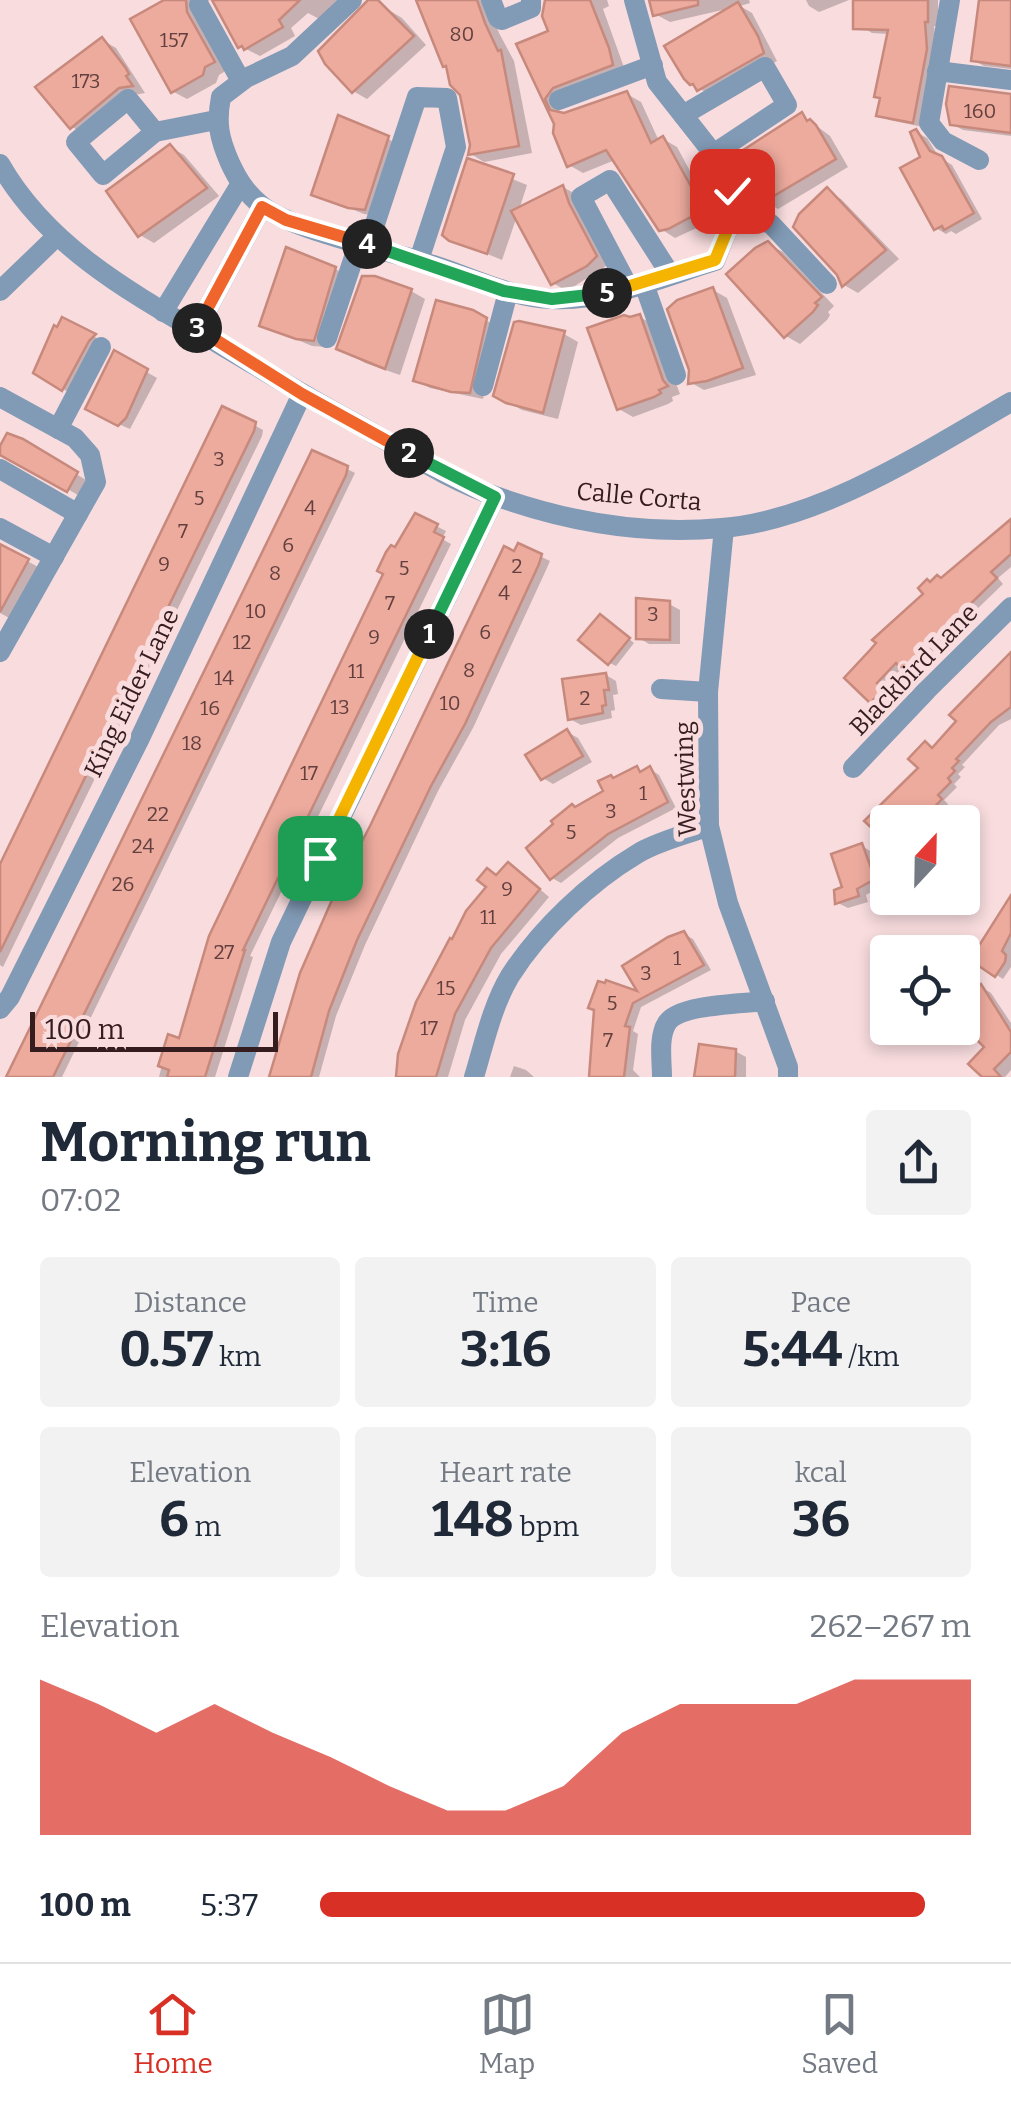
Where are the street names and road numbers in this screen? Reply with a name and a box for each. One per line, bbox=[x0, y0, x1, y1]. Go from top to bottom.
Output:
street label: Calle Corta bbox=[575, 477, 703, 517]
street label: Blackbird Lane bbox=[844, 598, 984, 742]
street label: King Eider Lane bbox=[78, 604, 186, 782]
street label: Westwing bbox=[669, 721, 703, 837]

